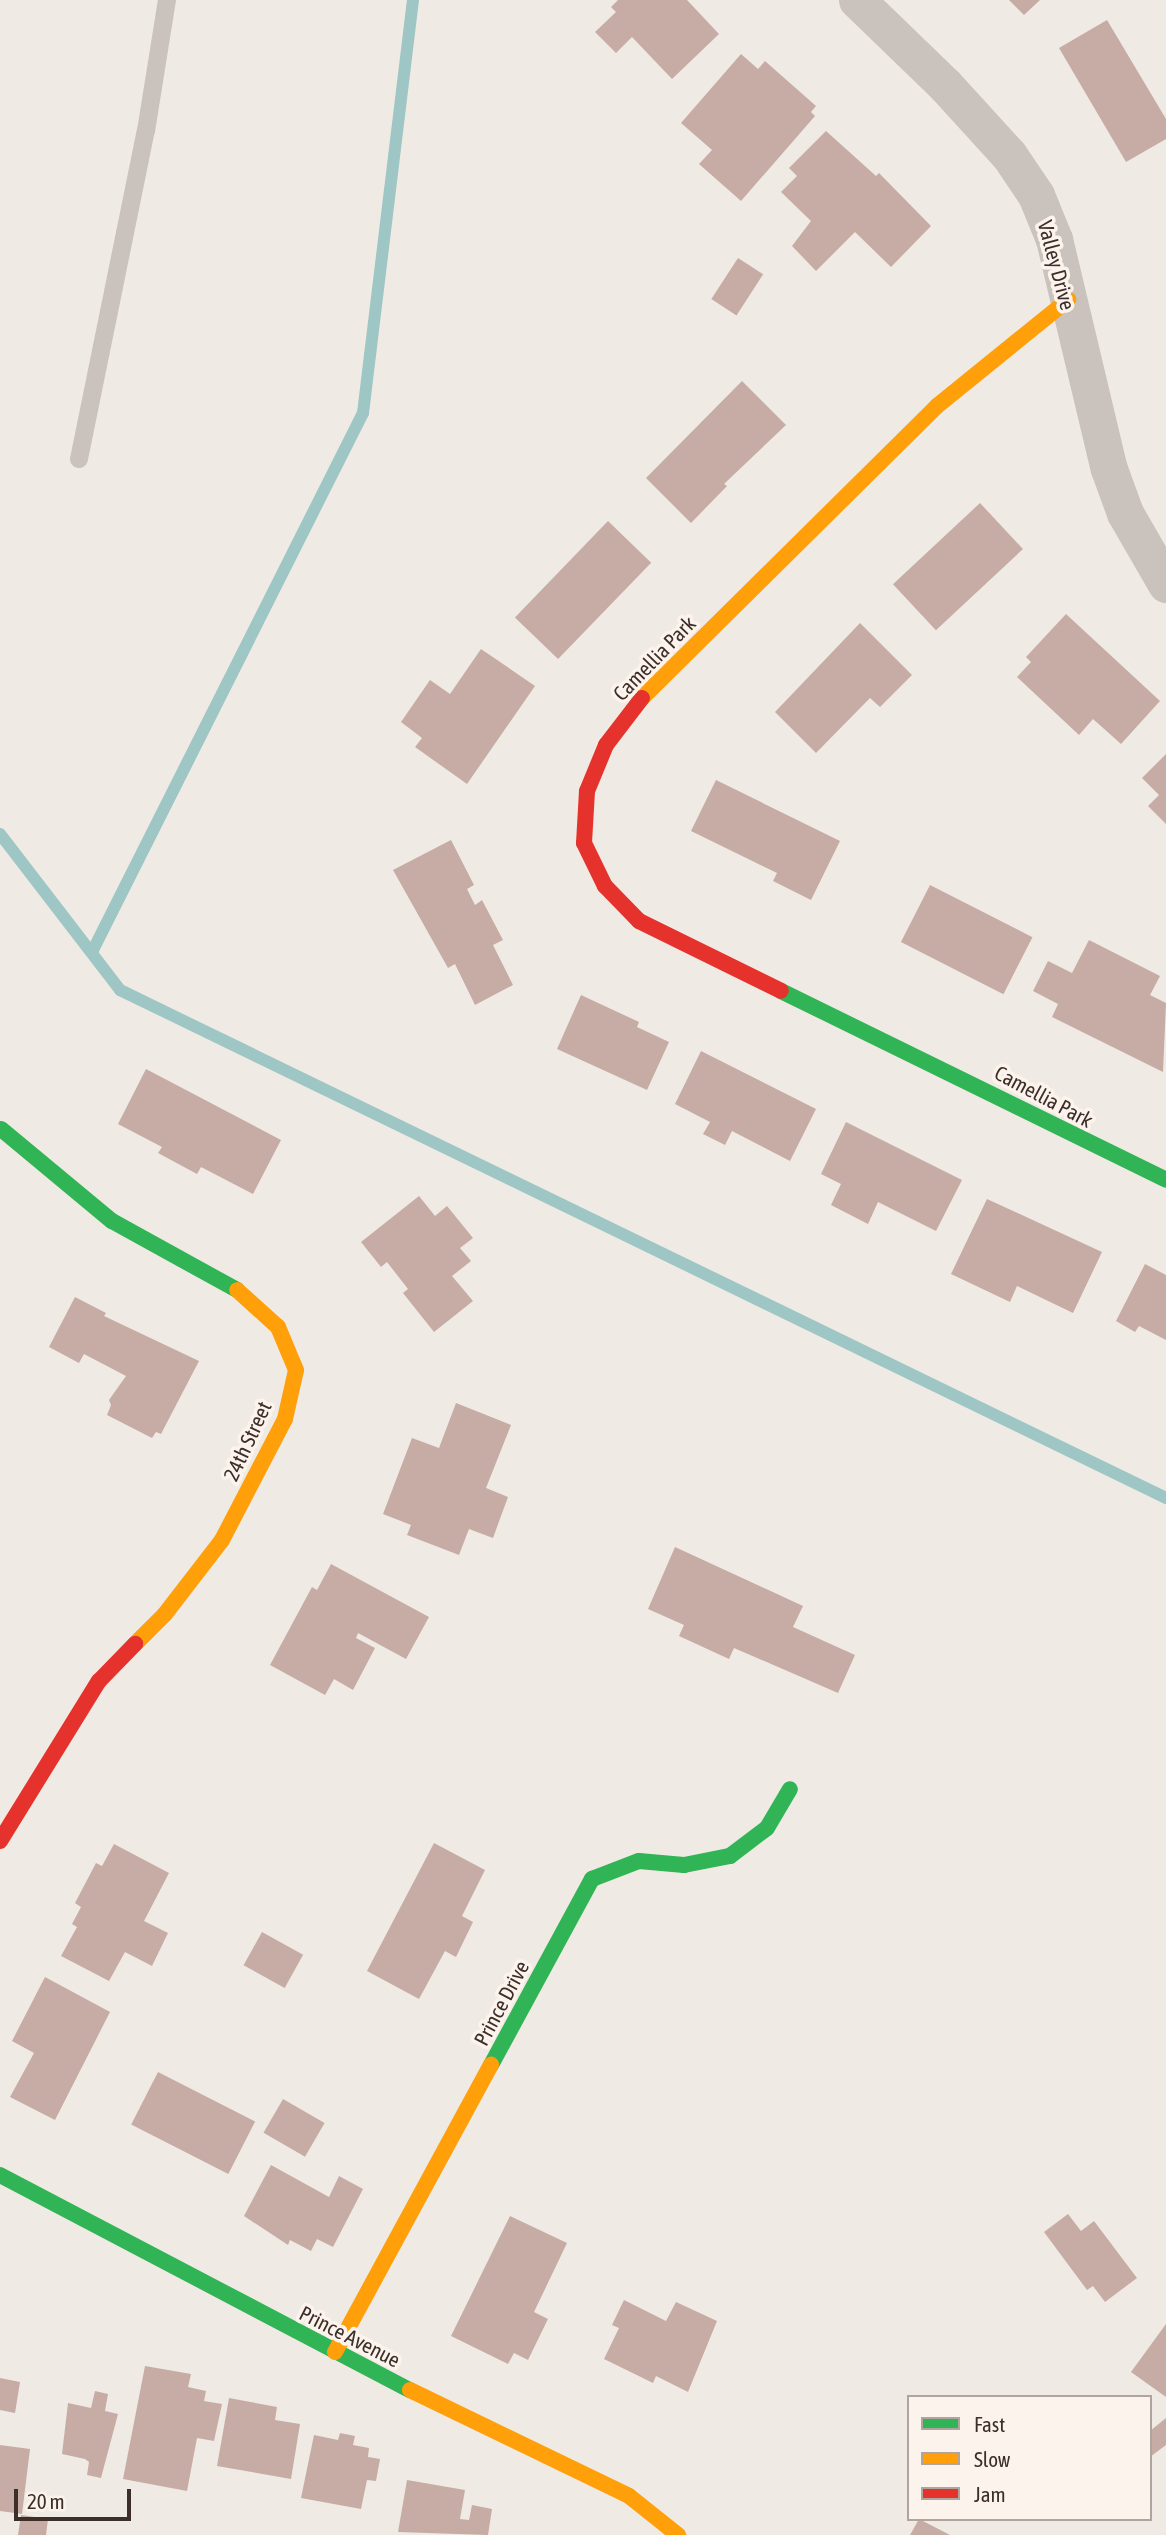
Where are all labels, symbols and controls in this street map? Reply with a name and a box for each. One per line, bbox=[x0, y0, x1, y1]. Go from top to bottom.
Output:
street label: Valley Drive bbox=[1033, 217, 1081, 313]
street label: Camellia Park bbox=[608, 611, 700, 705]
street label: Camellia Park bbox=[991, 1060, 1097, 1132]
street label: 24th Street bbox=[218, 1397, 276, 1485]
street label: Prince Drive bbox=[468, 1956, 534, 2050]
street label: Prince Avenue bbox=[295, 2300, 405, 2372]
legend bbox=[907, 2395, 1152, 2521]
text: Fast bbox=[974, 2412, 1005, 2436]
text: Slow bbox=[974, 2447, 1010, 2471]
scale bar bbox=[18, 2476, 135, 2520]
text: Jam bbox=[974, 2482, 1006, 2506]
text: 20 m bbox=[27, 2489, 65, 2513]

